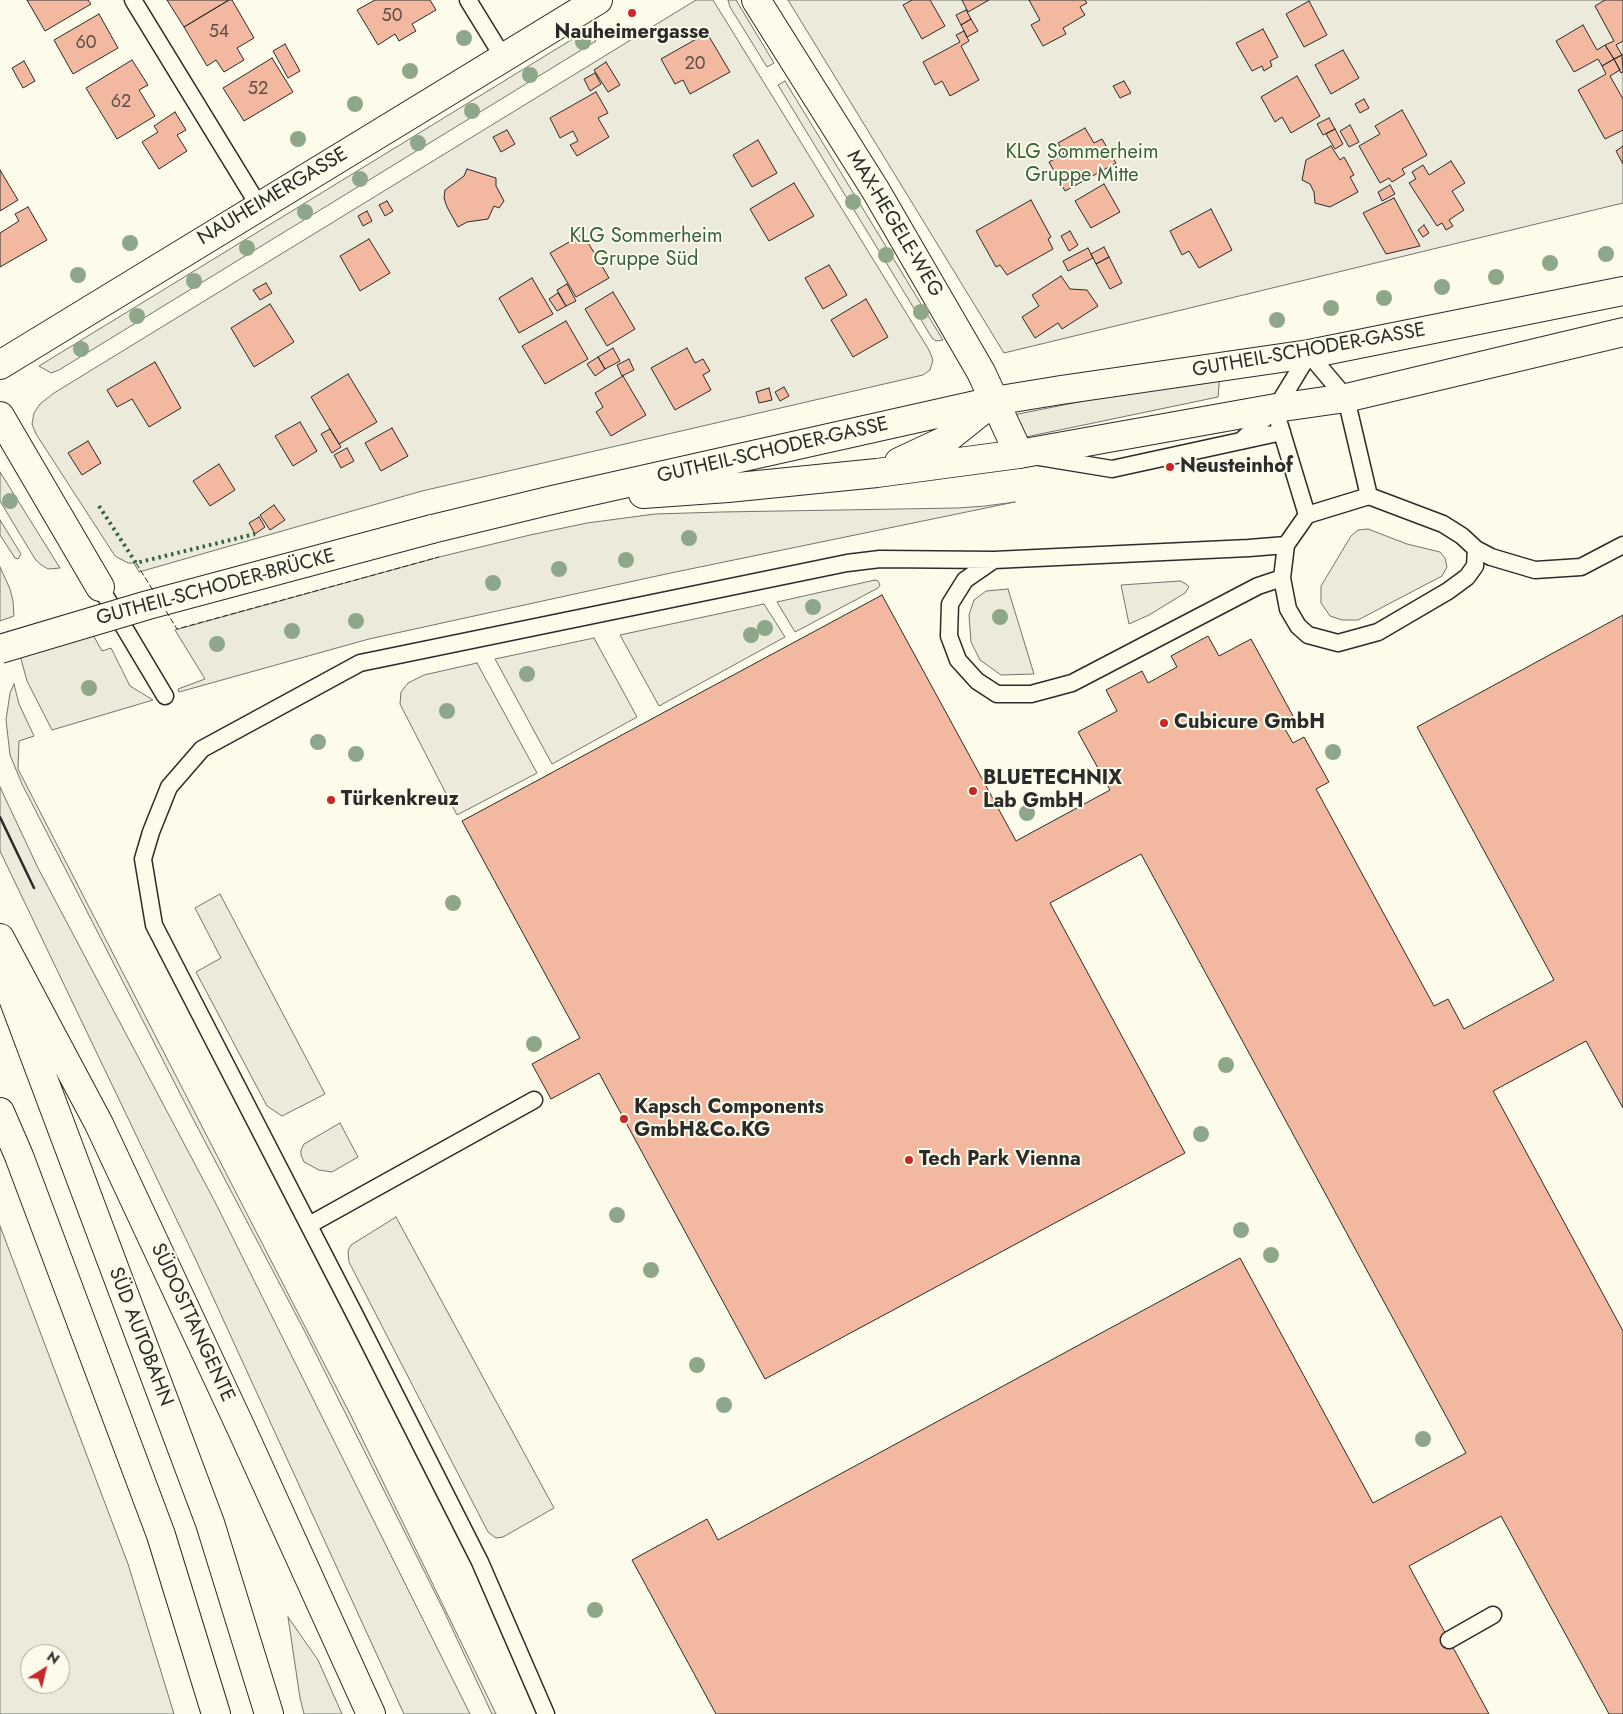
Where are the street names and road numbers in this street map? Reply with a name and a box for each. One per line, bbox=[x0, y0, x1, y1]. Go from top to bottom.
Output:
street label: NAUHEIMERGASSE bbox=[194, 143, 352, 251]
street label: MAX-HEGELE-WEG bbox=[841, 146, 947, 302]
street label: GUTHEIL-SCHODER-GASSE bbox=[1190, 319, 1428, 383]
street label: GUTHEIL-SCHODER-GASSE bbox=[655, 413, 891, 489]
street label: GUTHEIL-SCHODER-BRÜCKE bbox=[94, 545, 338, 631]
street label: SÜDOSTTANGENTE bbox=[145, 1240, 239, 1406]
street label: SÜD AUTOBAHN bbox=[103, 1264, 177, 1410]

